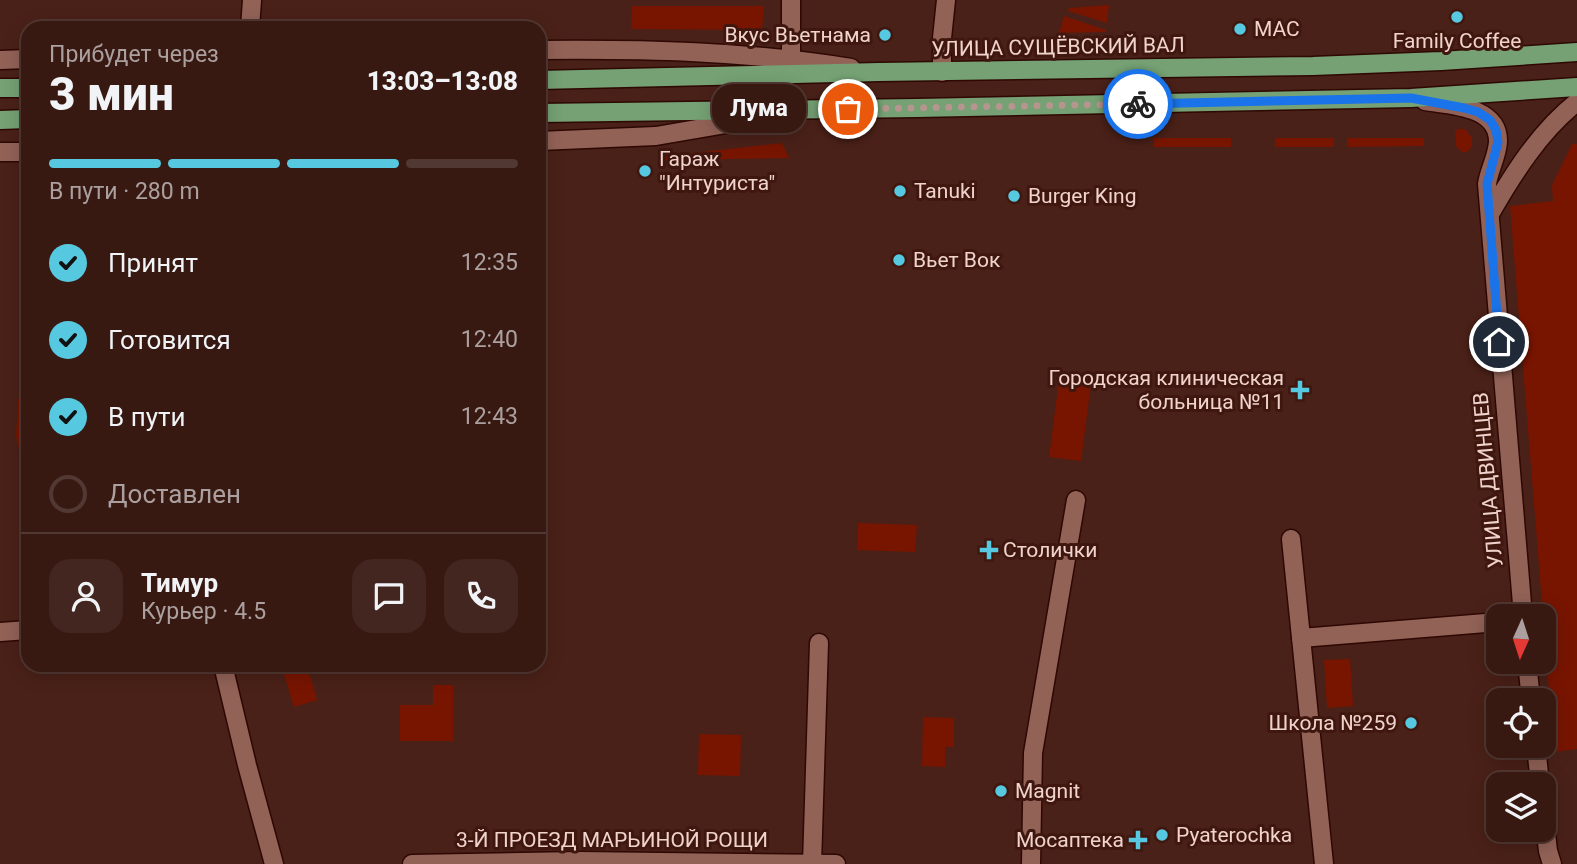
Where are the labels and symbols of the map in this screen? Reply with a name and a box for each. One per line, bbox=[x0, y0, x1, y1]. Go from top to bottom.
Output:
marker: Family Coffee bbox=[1449, 9, 1465, 25]
place label: MAC bbox=[1254, 17, 1300, 41]
marker: MAC bbox=[1232, 21, 1248, 37]
place label: Вкус Вьетнама bbox=[724, 23, 871, 47]
marker: Вкус Вьетнама bbox=[877, 27, 893, 43]
place label: Family Coffee bbox=[1393, 29, 1521, 53]
street label: УЛИЦА СУЩЁВСКИЙ ВАЛ bbox=[931, 33, 1185, 61]
courier bbox=[1103, 69, 1173, 139]
pin bbox=[818, 79, 878, 139]
callout: Лума bbox=[712, 84, 806, 134]
place label: Гараж "Интуриста" bbox=[659, 147, 775, 195]
marker: Гараж "Интуриста" bbox=[637, 163, 653, 179]
place label: Tanuki bbox=[914, 179, 976, 203]
marker: Tanuki bbox=[892, 183, 908, 199]
place label: Burger King bbox=[1028, 184, 1137, 208]
marker: Burger King bbox=[1006, 188, 1022, 204]
place label: Вьет Вок bbox=[913, 248, 1001, 272]
marker: Вьет Вок bbox=[891, 252, 907, 268]
pin bbox=[1469, 312, 1529, 372]
place label: Городская клиническая больница №11 bbox=[1048, 366, 1284, 414]
marker: Городская клиническая больница №11 bbox=[1290, 380, 1310, 400]
street label: УЛИЦА ДВИНЦЕВ bbox=[1468, 391, 1508, 569]
place label: Столички bbox=[1003, 538, 1097, 562]
marker: Столички bbox=[981, 542, 997, 558]
north arrow bbox=[1486, 604, 1556, 674]
place label: Школа №259 bbox=[1269, 711, 1397, 735]
marker: Школа №259 bbox=[1403, 715, 1419, 731]
place label: Magnit bbox=[1015, 779, 1080, 803]
marker: Magnit bbox=[993, 783, 1009, 799]
place label: Pyaterochka bbox=[1176, 823, 1292, 847]
marker: Pyaterochka bbox=[1154, 827, 1170, 843]
street label: 3-Й ПРОЕЗД МАРЬИНОЙ РОЩИ bbox=[456, 828, 768, 852]
place label: Мосаптека bbox=[1016, 828, 1124, 852]
marker: Мосаптека bbox=[1130, 832, 1146, 848]

